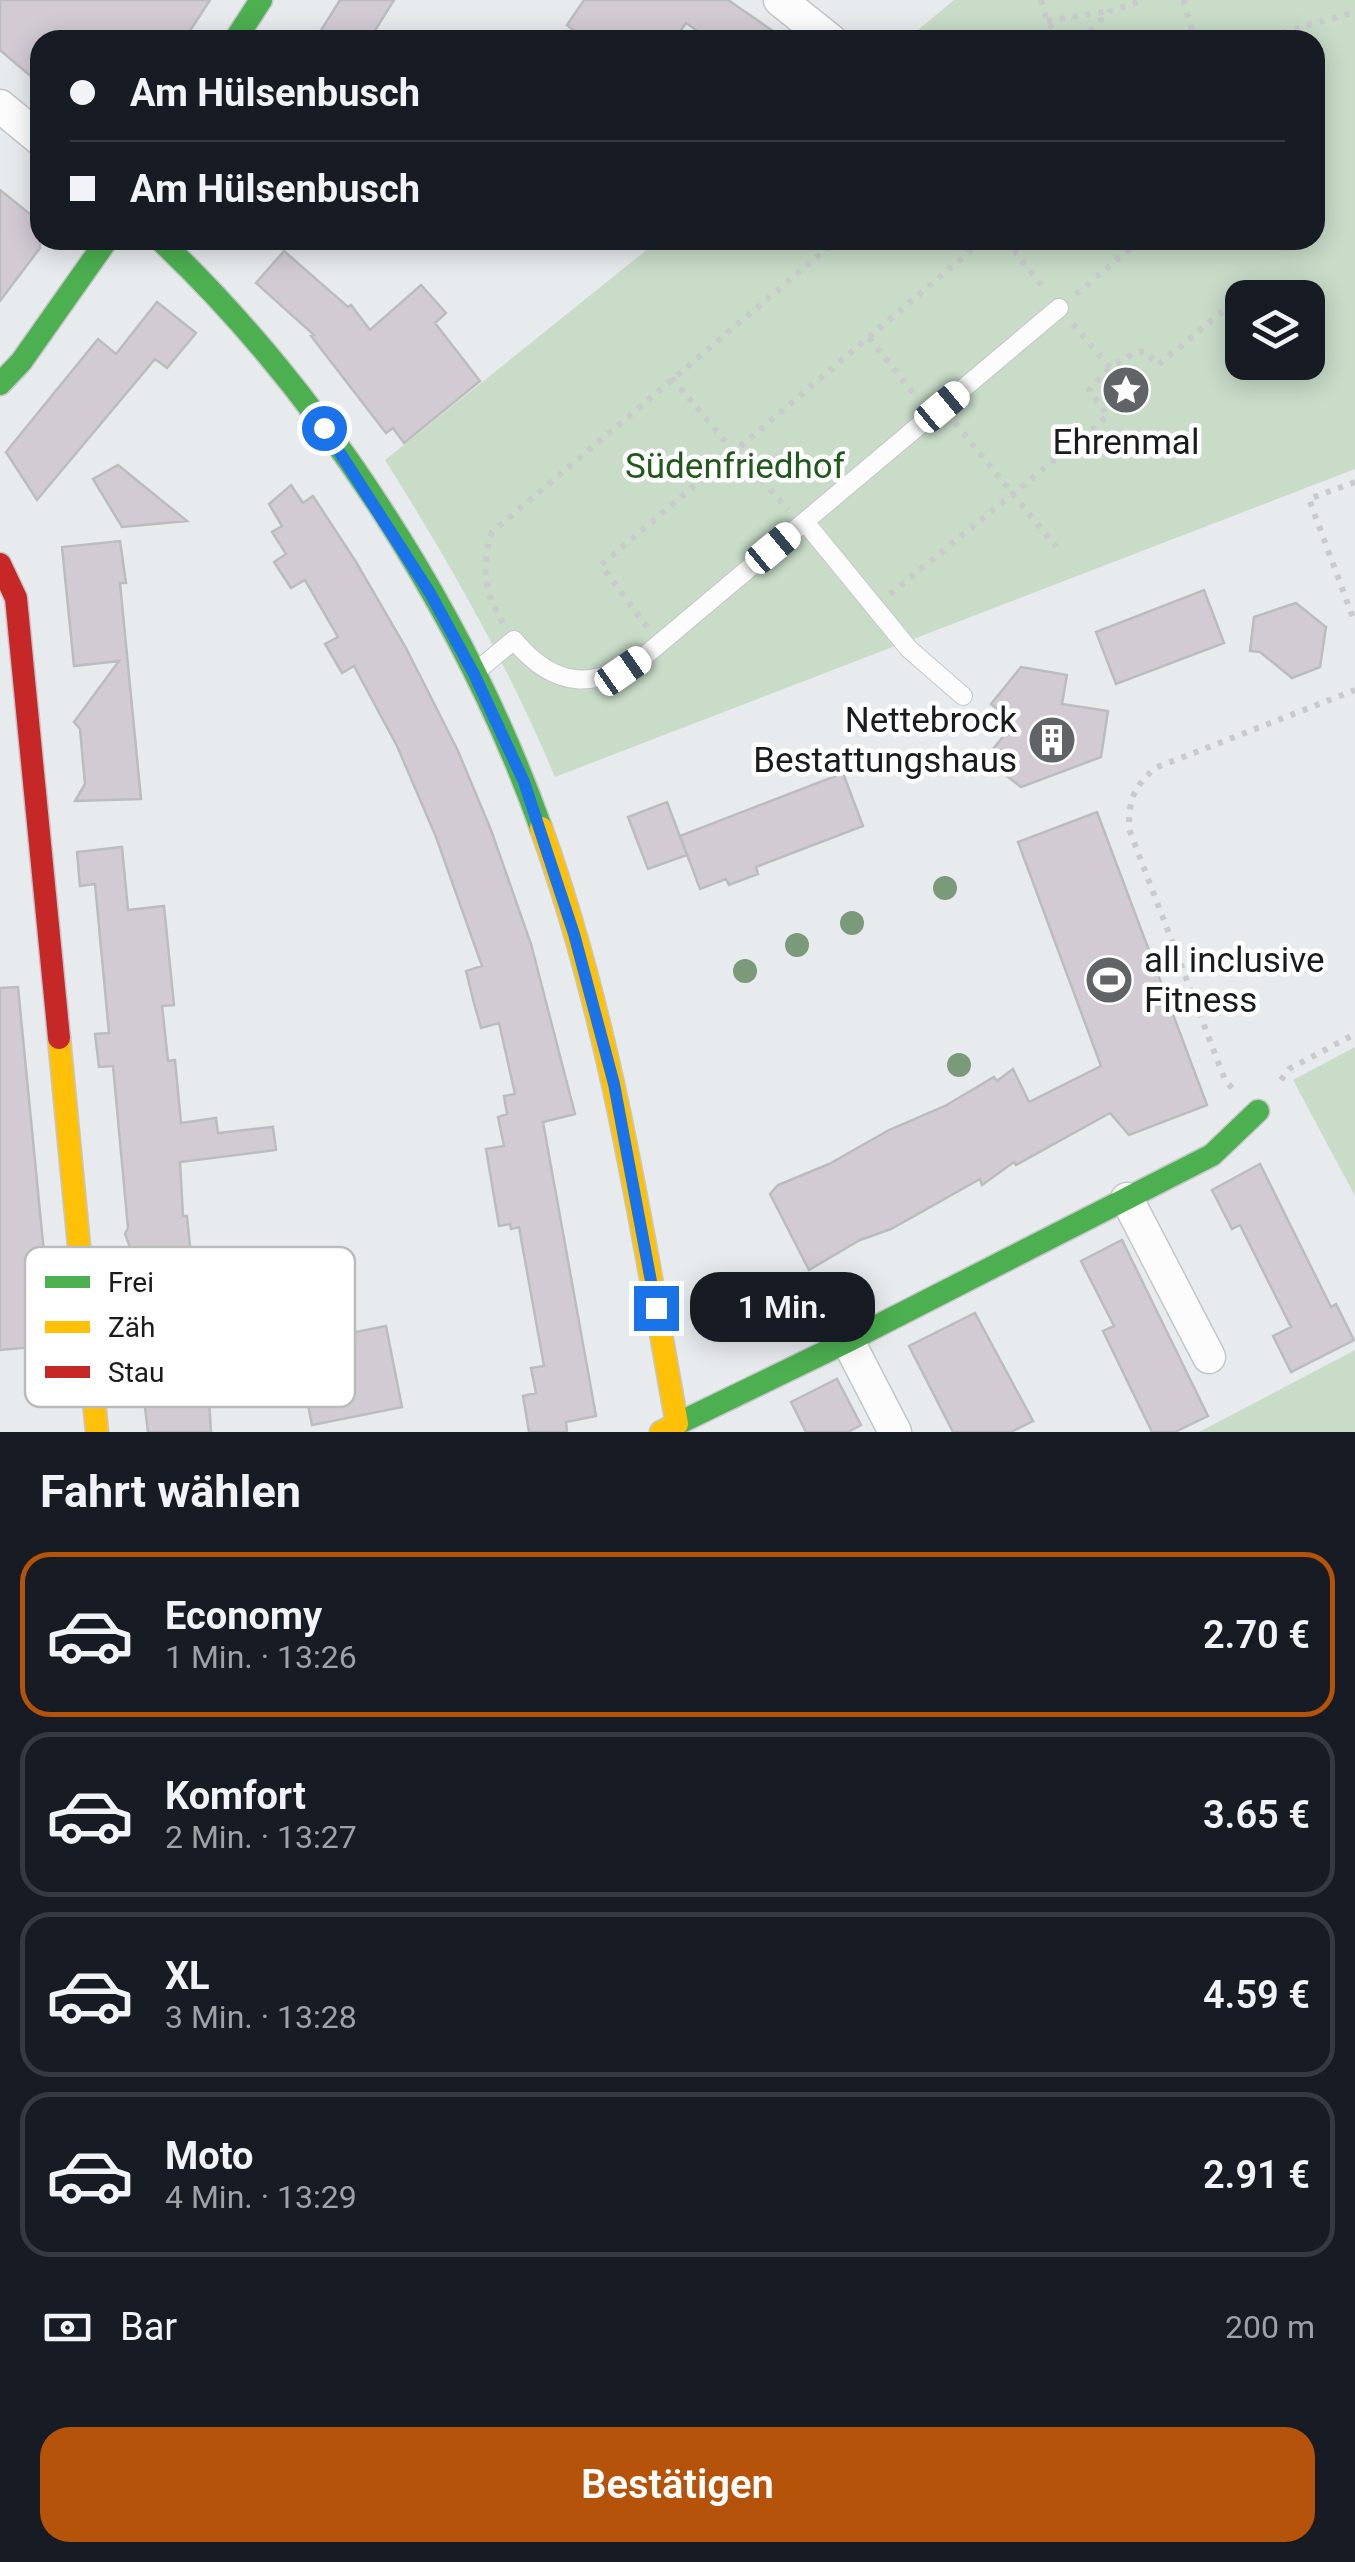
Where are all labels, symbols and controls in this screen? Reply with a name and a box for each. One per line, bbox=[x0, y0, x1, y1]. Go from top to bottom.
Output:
text: Am Hülsenbusch bbox=[130, 71, 420, 115]
text: Am Hülsenbusch bbox=[130, 167, 420, 211]
map controls bbox=[1225, 280, 1325, 380]
button: layers bbox=[1225, 280, 1325, 380]
place icon: Ehrenmal bbox=[1100, 364, 1152, 416]
car bbox=[909, 376, 975, 438]
route start bbox=[302, 406, 347, 451]
place label: Ehrenmal bbox=[1053, 422, 1199, 463]
park label: Südenfriedhof bbox=[625, 446, 846, 487]
car bbox=[740, 517, 806, 579]
car bbox=[590, 642, 656, 700]
place label: Nettebrock Bestattungshaus bbox=[753, 700, 1017, 781]
building icon: Nettebrock Bestattungshaus bbox=[1026, 714, 1078, 766]
place label: all inclusive Fitness bbox=[1144, 940, 1325, 1021]
sports icon: all inclusive Fitness bbox=[1083, 954, 1135, 1006]
legend bbox=[25, 1247, 355, 1407]
text: Frei bbox=[108, 1266, 154, 1299]
callout: 1 Min. bbox=[691, 1273, 876, 1343]
route end bbox=[634, 1286, 679, 1331]
text: 1 Min. bbox=[738, 1288, 827, 1326]
text: Zäh bbox=[108, 1311, 155, 1344]
text: Stau bbox=[108, 1356, 164, 1389]
text: Fahrt wählen bbox=[40, 1465, 301, 1518]
icon: car bbox=[45, 1590, 135, 1680]
text: Economy bbox=[165, 1594, 322, 1638]
text: 2.70 € bbox=[1203, 1613, 1310, 1657]
text: 1 Min. · 13:26 bbox=[165, 1638, 357, 1676]
icon: car bbox=[45, 1770, 135, 1860]
text: Komfort bbox=[165, 1774, 306, 1818]
text: 3.65 € bbox=[1203, 1793, 1310, 1837]
text: 2 Min. · 13:27 bbox=[165, 1818, 357, 1856]
icon: car bbox=[45, 1950, 135, 2040]
text: XL bbox=[165, 1954, 210, 1998]
text: 4.59 € bbox=[1203, 1973, 1310, 2017]
text: 3 Min. · 13:28 bbox=[165, 1998, 357, 2036]
icon: car bbox=[45, 2130, 135, 2220]
text: Moto bbox=[165, 2134, 254, 2178]
text: 2.91 € bbox=[1203, 2153, 1310, 2197]
text: 4 Min. · 13:29 bbox=[165, 2178, 357, 2216]
icon: cash bbox=[40, 2300, 95, 2355]
text: Bar bbox=[120, 2305, 177, 2349]
text: 200 m bbox=[1225, 2308, 1315, 2346]
button: Bestätigen bbox=[40, 2427, 1315, 2542]

